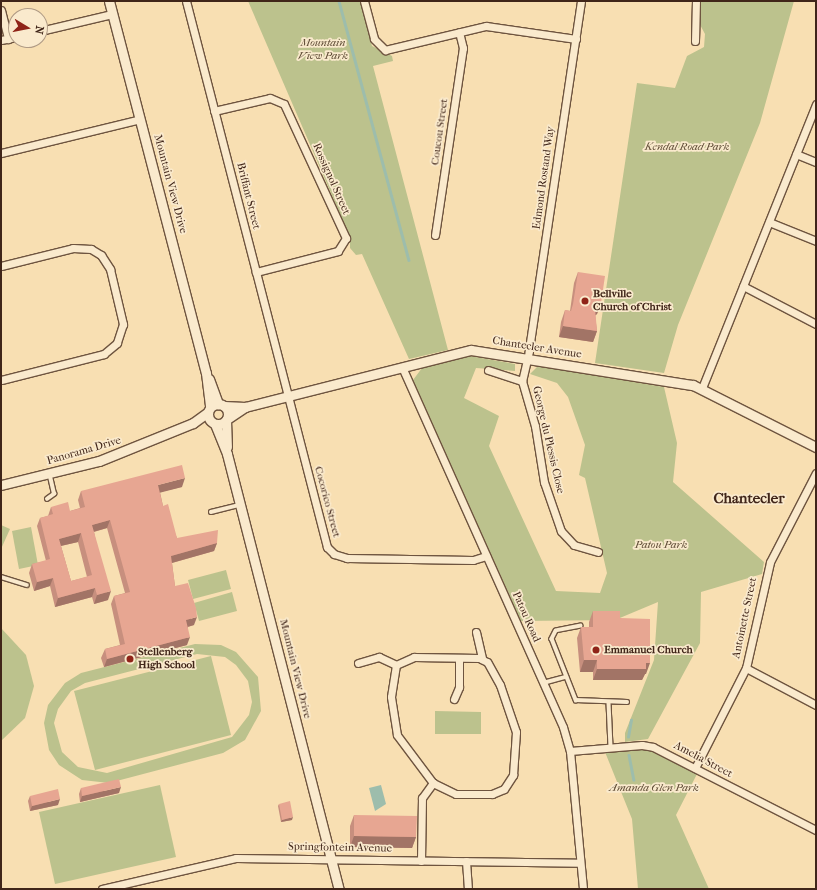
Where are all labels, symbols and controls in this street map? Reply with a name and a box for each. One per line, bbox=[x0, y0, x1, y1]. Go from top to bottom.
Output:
north arrow bbox=[8, 8, 48, 48]
text: N bbox=[32, 25, 46, 35]
park label: Mountain View Park bbox=[298, 37, 348, 63]
street label: Coucou Street bbox=[429, 98, 451, 166]
street label: Edmond Rostand Way bbox=[530, 126, 558, 230]
street label: Mountain View Drive bbox=[150, 133, 190, 235]
park label: Kendal Road Park bbox=[645, 140, 729, 154]
street label: Rossignol Street bbox=[309, 141, 353, 217]
street label: Briffant Street bbox=[233, 161, 263, 231]
place label: Bellville Church of Christ bbox=[593, 288, 672, 314]
marker: Bellville Church of Christ bbox=[580, 296, 590, 306]
street label: Chantecler Avenue bbox=[491, 334, 583, 362]
street label: George du Plessis Close bbox=[529, 385, 567, 495]
street label: Panorama Drive bbox=[45, 434, 123, 468]
street label: Cocorico Street bbox=[311, 465, 343, 539]
district label: Chantecler bbox=[713, 490, 785, 508]
park label: Patou Park bbox=[635, 538, 687, 552]
street label: Antoinette Street bbox=[730, 576, 760, 660]
street label: Patou Road bbox=[509, 590, 543, 644]
street label: Mountain View Drive bbox=[276, 618, 314, 720]
place label: Emmanuel Church bbox=[604, 643, 693, 657]
marker: Emmanuel Church bbox=[591, 645, 601, 655]
place label: Stellenberg High School bbox=[138, 646, 195, 672]
marker: Stellenberg High School bbox=[125, 654, 135, 664]
street label: Amelia Street bbox=[671, 739, 735, 781]
park label: Amanda Glen Park bbox=[609, 781, 699, 795]
street label: Springfontein Avenue bbox=[288, 840, 392, 856]

